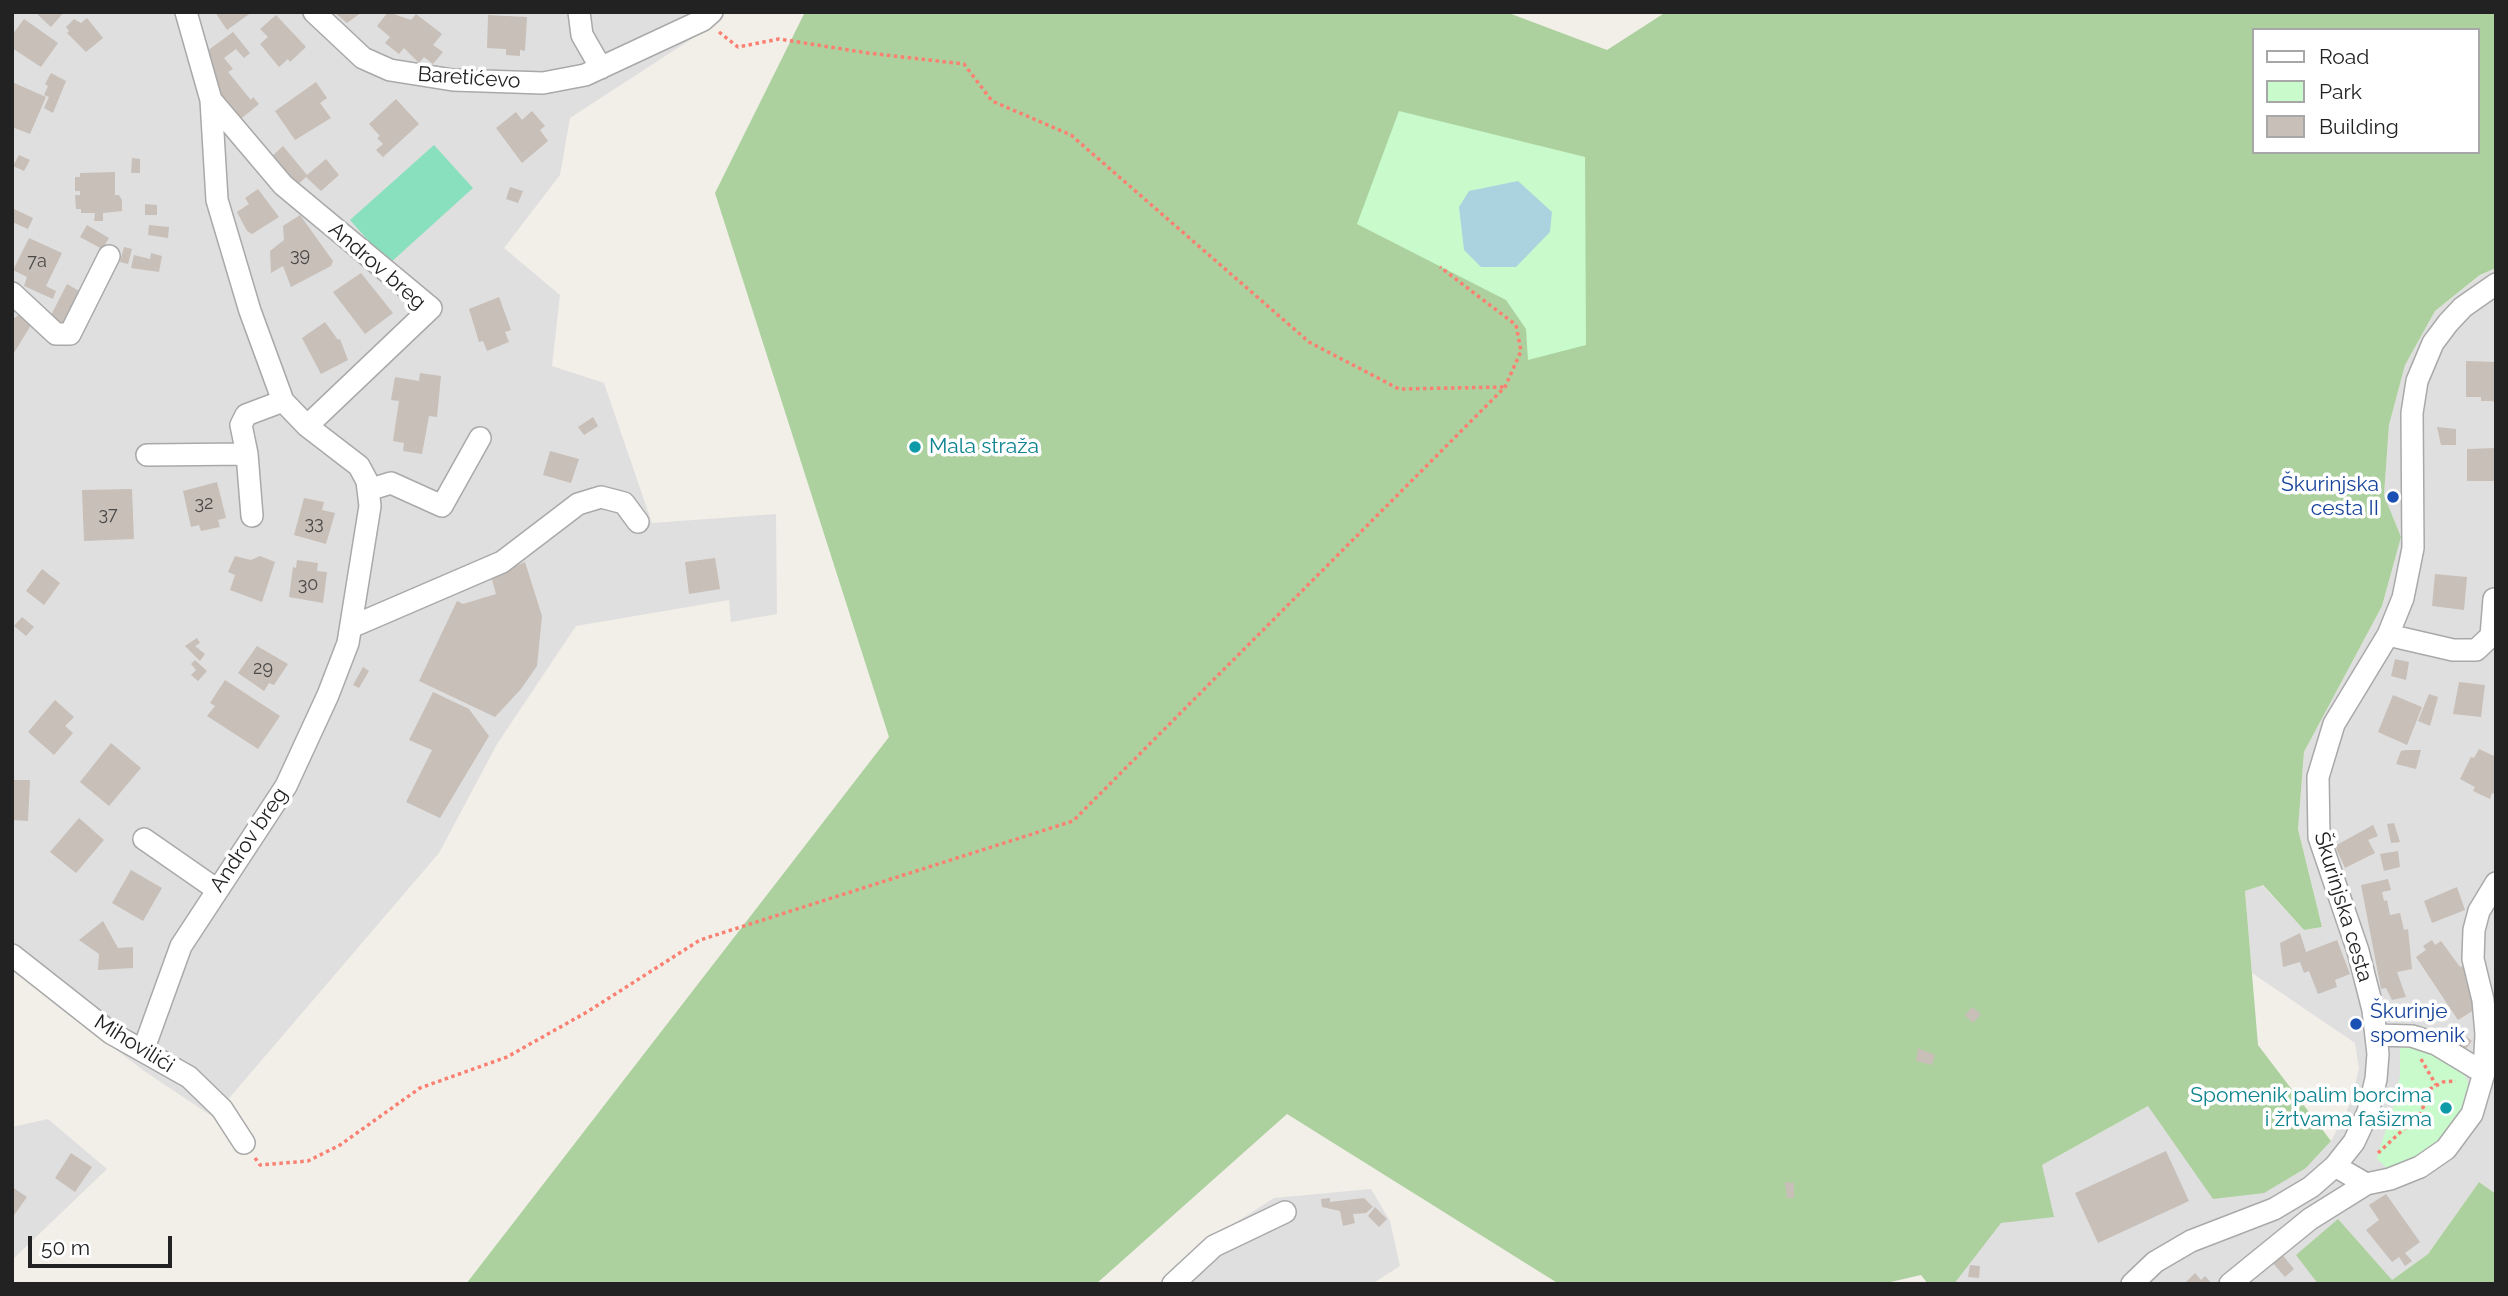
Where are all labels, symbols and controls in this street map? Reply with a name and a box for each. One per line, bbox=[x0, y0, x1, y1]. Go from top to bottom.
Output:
legend bbox=[2252, 28, 2480, 154]
text: Road bbox=[2319, 44, 2369, 69]
street label: Baretićevo bbox=[417, 62, 521, 94]
text: Park bbox=[2319, 79, 2362, 104]
text: Building bbox=[2319, 114, 2399, 139]
street label: Androv breg bbox=[323, 217, 431, 315]
house number: 39 bbox=[290, 245, 310, 267]
house number: 7a bbox=[27, 251, 47, 273]
place label: Mala straža bbox=[929, 434, 1039, 460]
marker: Mala straža bbox=[907, 439, 923, 455]
place label: Škurinjska cesta II bbox=[2281, 472, 2379, 522]
marker: Škurinjska cesta II bbox=[2385, 489, 2401, 505]
house number: 32 bbox=[195, 493, 213, 515]
house number: 37 bbox=[98, 504, 118, 526]
house number: 33 bbox=[304, 513, 324, 535]
house number: 30 bbox=[298, 574, 318, 596]
house number: 29 bbox=[253, 658, 273, 680]
street label: Androv breg bbox=[205, 783, 293, 897]
street label: Škurinjska cesta bbox=[2308, 829, 2378, 985]
place label: Škurinje spomenik bbox=[2370, 999, 2465, 1049]
street label: Mihovilići bbox=[89, 1010, 179, 1078]
marker: Škurinje spomenik bbox=[2348, 1016, 2364, 1032]
place label: Spomenik palim borcima i žrtvama fašizma bbox=[2190, 1083, 2432, 1133]
marker: Spomenik palim borcima i žrtvama fašizma bbox=[2438, 1100, 2454, 1116]
scale bar bbox=[32, 1222, 175, 1266]
text: 50 m bbox=[41, 1235, 90, 1260]

